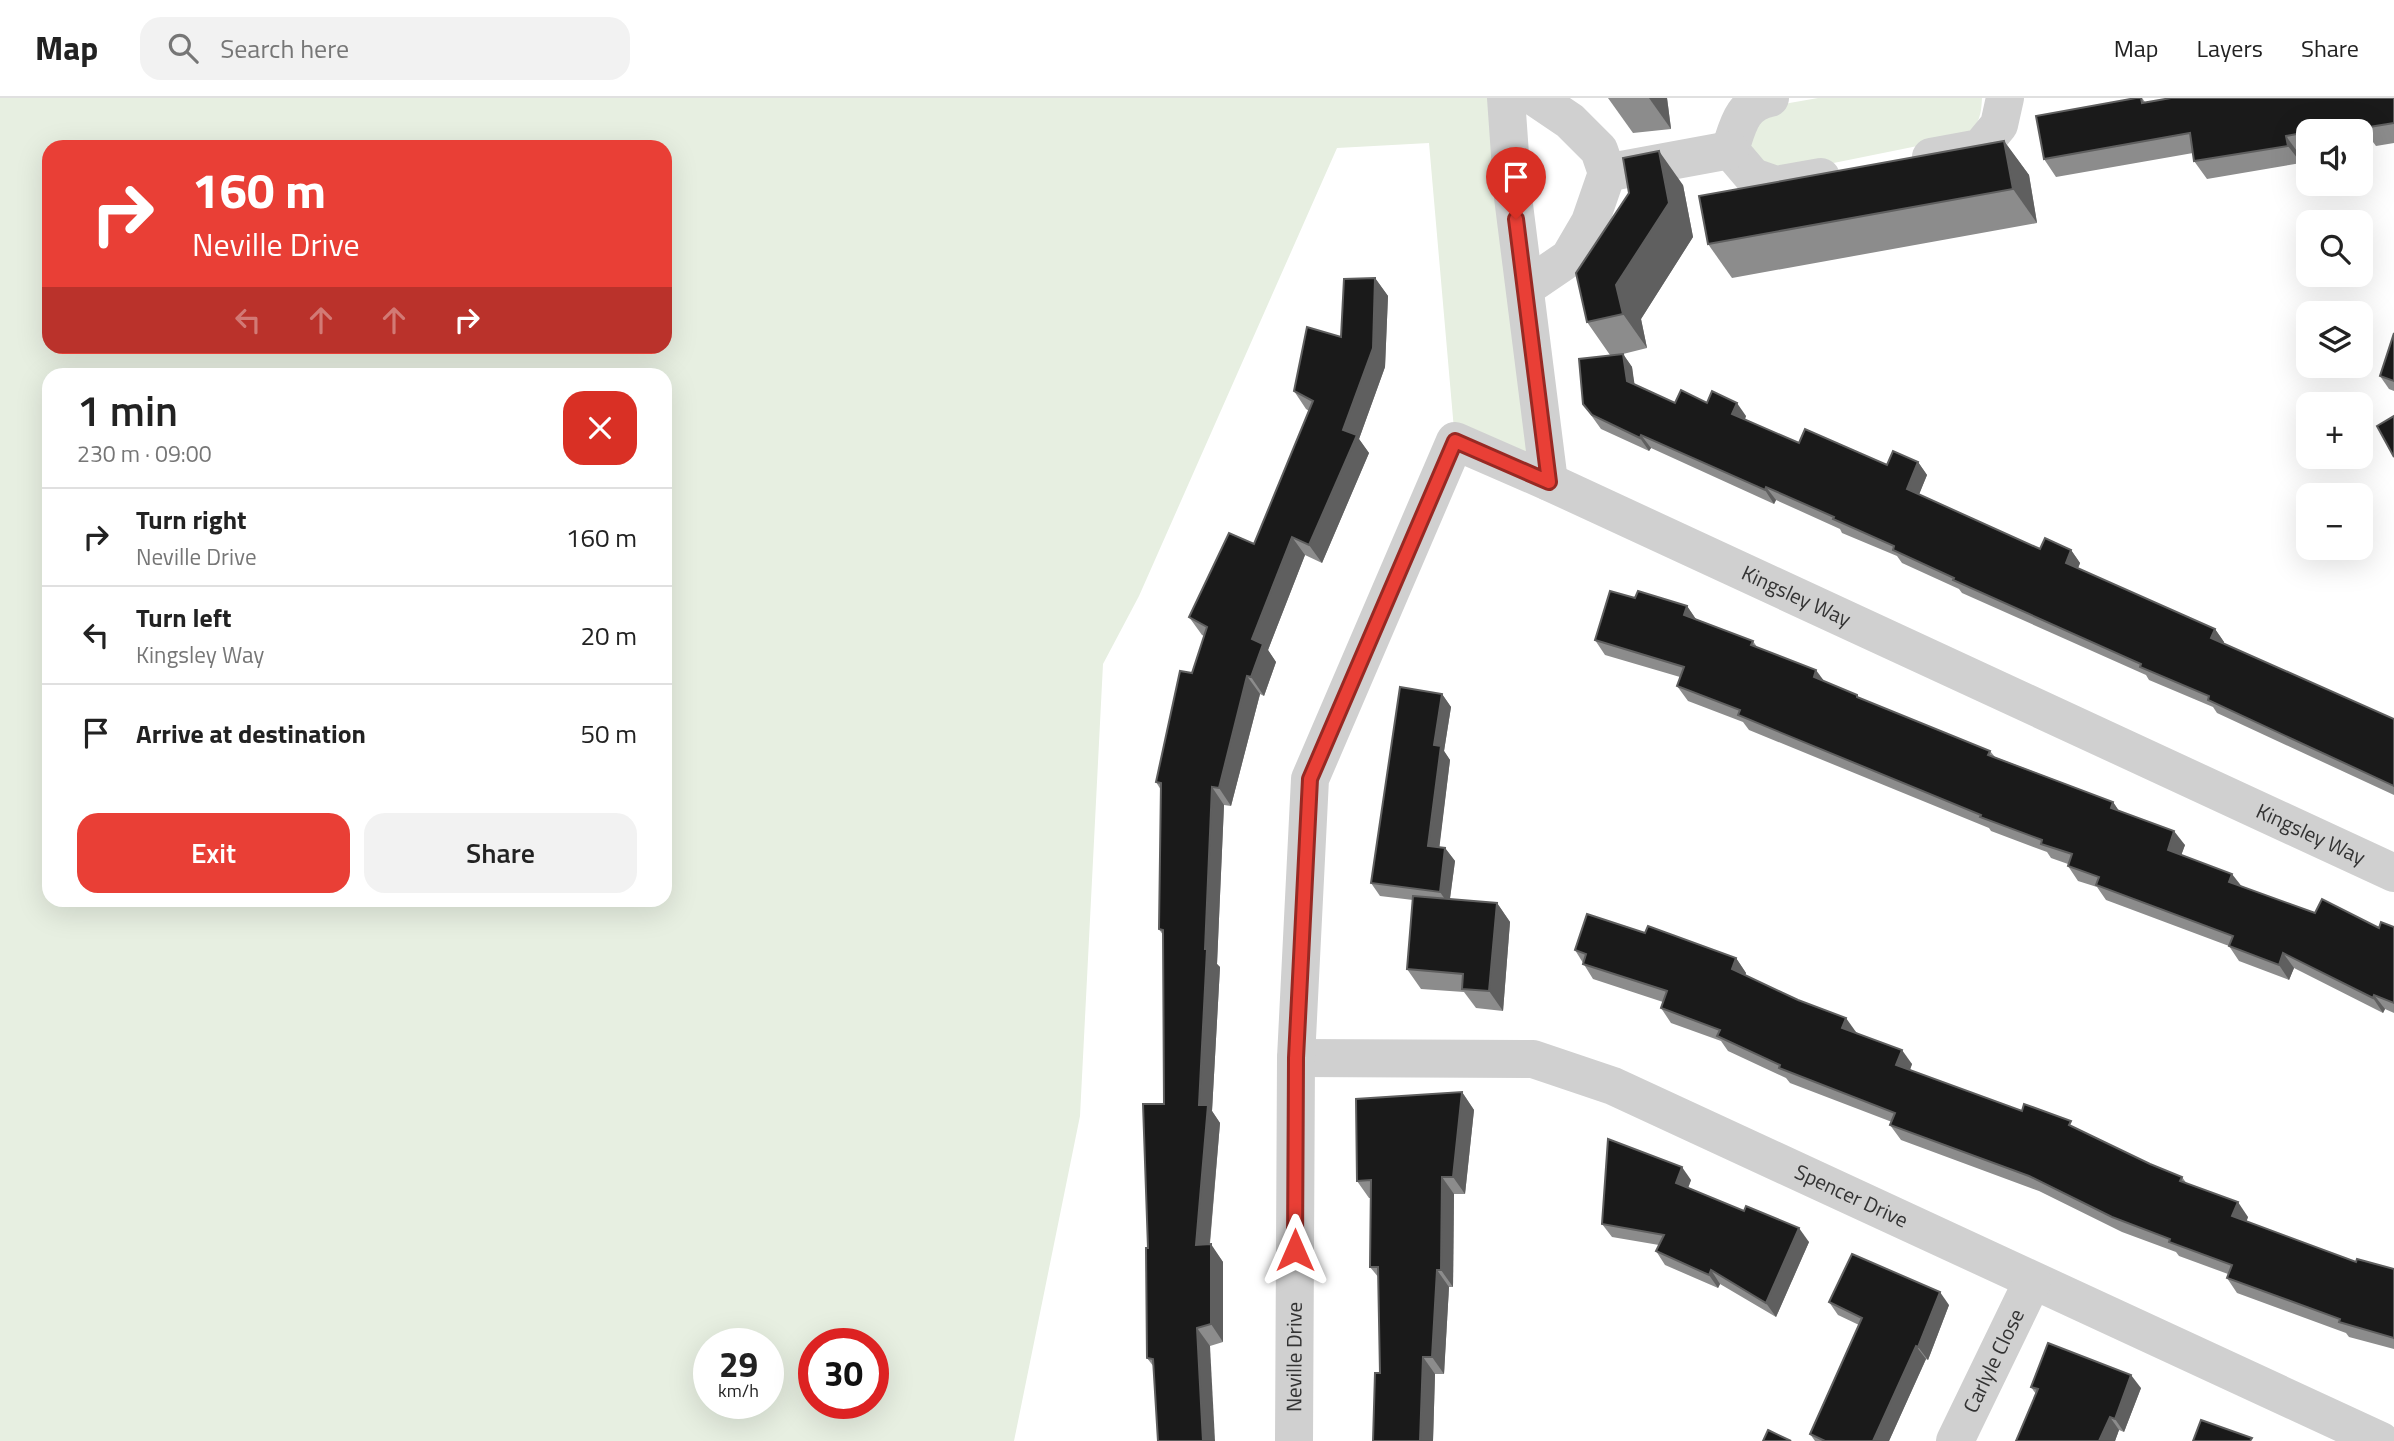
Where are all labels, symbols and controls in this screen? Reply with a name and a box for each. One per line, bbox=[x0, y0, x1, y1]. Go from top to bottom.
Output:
search box bbox=[140, 17, 630, 80]
text: Map bbox=[35, 23, 98, 73]
icon: search bbox=[164, 29, 202, 67]
text: Search here bbox=[220, 29, 349, 68]
text: Map bbox=[2114, 30, 2159, 66]
text: Layers bbox=[2197, 30, 2263, 66]
text: Share bbox=[2301, 30, 2359, 66]
map controls bbox=[2296, 119, 2373, 560]
button: sound bbox=[2296, 119, 2373, 196]
pin bbox=[1486, 147, 1546, 219]
text: 160 m bbox=[192, 152, 326, 227]
icon: arrive bbox=[1497, 158, 1535, 196]
icon: right bbox=[77, 168, 168, 259]
button: search bbox=[2296, 210, 2373, 287]
text: Neville Drive bbox=[192, 220, 360, 268]
icon: left bbox=[229, 301, 267, 339]
icon: ahead bbox=[302, 301, 340, 339]
icon: ahead bbox=[375, 301, 413, 339]
icon: right bbox=[448, 301, 486, 339]
button: layers bbox=[2296, 301, 2373, 378]
text: 1 min bbox=[77, 378, 178, 442]
button: close bbox=[563, 391, 637, 465]
button: + bbox=[2296, 392, 2373, 469]
text: 230 m · 09:00 bbox=[77, 436, 212, 471]
button: − bbox=[2296, 483, 2373, 560]
text: Turn right bbox=[136, 500, 247, 539]
icon: right bbox=[77, 518, 115, 556]
text: 160 m bbox=[566, 518, 637, 557]
text: Neville Drive bbox=[136, 539, 257, 574]
street label: Kingsley Way bbox=[1737, 556, 1857, 635]
text: Turn left bbox=[136, 598, 231, 637]
icon: left bbox=[77, 616, 115, 654]
text: 20 m bbox=[580, 616, 637, 655]
text: Kingsley Way bbox=[136, 637, 264, 672]
icon: arrive bbox=[77, 714, 115, 752]
text: Arrive at destination bbox=[136, 714, 366, 753]
text: 50 m bbox=[580, 714, 637, 753]
street label: Kingsley Way bbox=[2251, 794, 2371, 873]
button: Exit bbox=[77, 813, 350, 893]
button: Share bbox=[364, 813, 637, 893]
street label: Spencer Drive bbox=[1790, 1155, 1914, 1235]
position arrow bbox=[1258, 1213, 1332, 1287]
street label: Neville Drive bbox=[1277, 1302, 1310, 1412]
street label: Carlyle Close bbox=[1954, 1303, 2032, 1418]
speed limit sign: 30 bbox=[798, 1328, 889, 1419]
text: 29 bbox=[719, 1337, 758, 1391]
text: km/h bbox=[718, 1377, 759, 1404]

